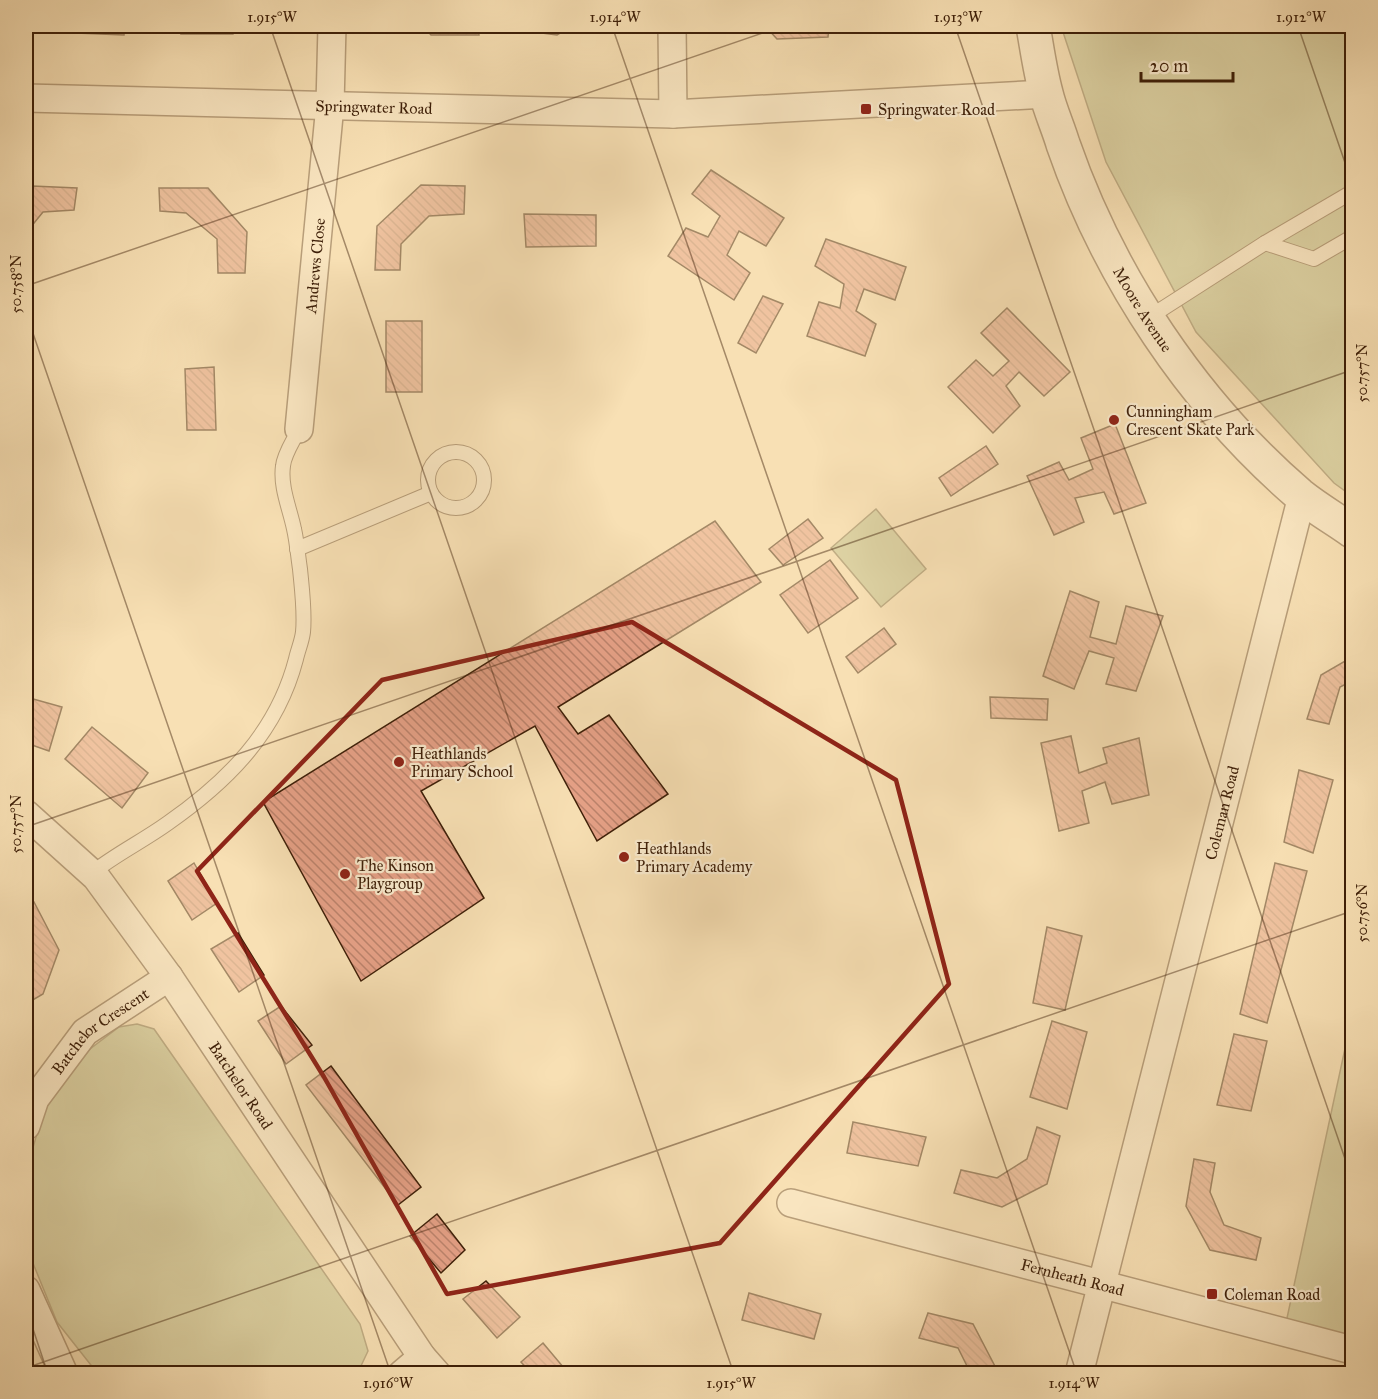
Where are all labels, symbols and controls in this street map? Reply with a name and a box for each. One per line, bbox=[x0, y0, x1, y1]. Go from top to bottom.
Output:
text: 1.915°W bbox=[247, 8, 297, 26]
text: 1.914°W bbox=[590, 8, 641, 26]
text: 1.913°W bbox=[934, 8, 983, 26]
text: 1.912°W bbox=[1276, 8, 1327, 26]
scale bar bbox=[1141, 45, 1232, 83]
text: 20 m bbox=[1150, 55, 1188, 77]
street label: Springwater Road bbox=[315, 96, 433, 118]
place label: Springwater Road bbox=[878, 100, 995, 120]
marker: Springwater Road bbox=[859, 102, 873, 116]
street label: Andrews Close bbox=[301, 217, 329, 315]
text: 50.758°N bbox=[7, 254, 25, 314]
street label: Moore Avenue bbox=[1110, 263, 1177, 356]
text: 50.757°N bbox=[1353, 343, 1371, 403]
place label: Cunningham Crescent Skate Park bbox=[1126, 402, 1255, 439]
marker: Cunningham Crescent Skate Park bbox=[1107, 413, 1121, 427]
place label: Heathlands Primary School bbox=[411, 744, 514, 781]
marker: Heathlands Primary School bbox=[392, 755, 406, 769]
street label: Coleman Road bbox=[1200, 764, 1243, 862]
text: 50.757°N bbox=[7, 794, 25, 854]
place label: Heathlands Primary Academy bbox=[636, 839, 753, 876]
marker: Heathlands Primary Academy bbox=[617, 850, 631, 864]
place label: The Kinson Playgroup bbox=[357, 856, 434, 894]
marker: The Kinson Playgroup bbox=[338, 867, 352, 881]
text: 50.756°N bbox=[1353, 883, 1371, 942]
street label: Batchelor Crescent bbox=[47, 983, 152, 1078]
street label: Batchelor Road bbox=[205, 1038, 277, 1133]
street label: Fernheath Road bbox=[1019, 1254, 1126, 1299]
place label: Coleman Road bbox=[1224, 1285, 1320, 1304]
marker: Coleman Road bbox=[1205, 1287, 1219, 1301]
text: 1.916°W bbox=[363, 1374, 414, 1392]
text: 1.915°W bbox=[706, 1374, 756, 1392]
text: 1.914°W bbox=[1049, 1374, 1100, 1392]

